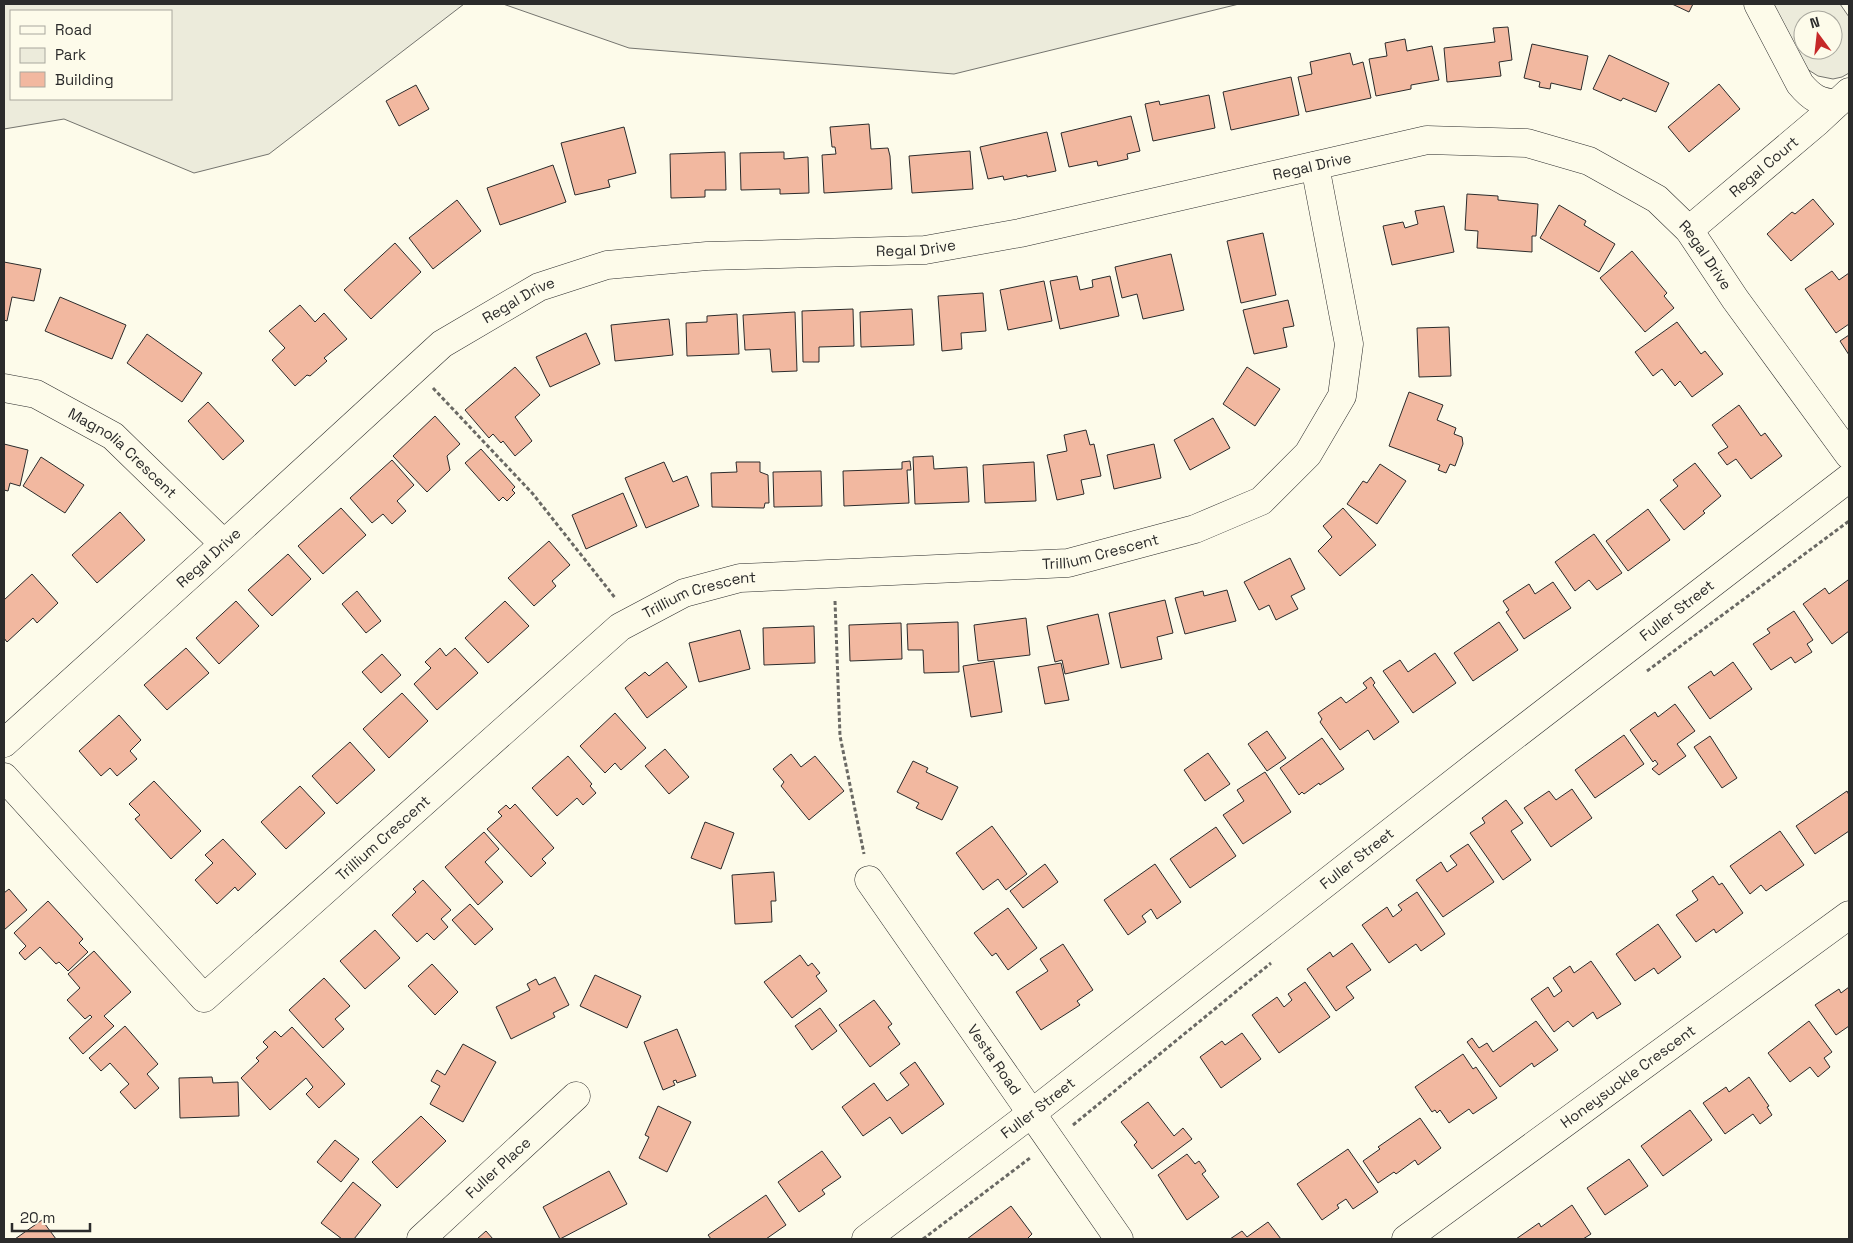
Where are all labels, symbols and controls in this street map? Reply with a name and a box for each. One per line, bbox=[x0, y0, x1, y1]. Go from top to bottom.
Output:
legend bbox=[10, 10, 172, 100]
north arrow bbox=[1793, 10, 1843, 60]
text: N bbox=[1808, 13, 1822, 32]
text: Road bbox=[55, 20, 92, 39]
text: Park bbox=[55, 45, 86, 64]
text: Building bbox=[55, 70, 114, 89]
street label: Regal Court bbox=[1725, 132, 1802, 201]
street label: Regal Drive bbox=[1271, 148, 1353, 184]
street label: Regal Drive bbox=[1675, 216, 1736, 293]
street label: Regal Drive bbox=[876, 235, 957, 260]
street label: Regal Drive bbox=[479, 273, 557, 327]
street label: Magnolia Crescent bbox=[65, 403, 181, 502]
street label: Regal Drive bbox=[172, 523, 244, 591]
street label: Trillium Crescent bbox=[1041, 529, 1161, 573]
street label: Trillium Crescent bbox=[639, 567, 756, 622]
street label: Fuller Street bbox=[1636, 575, 1718, 645]
street label: Trillium Crescent bbox=[332, 791, 434, 885]
street label: Fuller Street bbox=[1316, 823, 1398, 893]
street label: Vesta Road bbox=[963, 1021, 1026, 1098]
street label: Honeysuckle Crescent bbox=[1556, 1021, 1699, 1132]
street label: Fuller Street bbox=[997, 1073, 1079, 1142]
street label: Fuller Place bbox=[461, 1133, 535, 1202]
scale bar bbox=[12, 1200, 90, 1232]
text: 20 m bbox=[20, 1208, 55, 1227]

